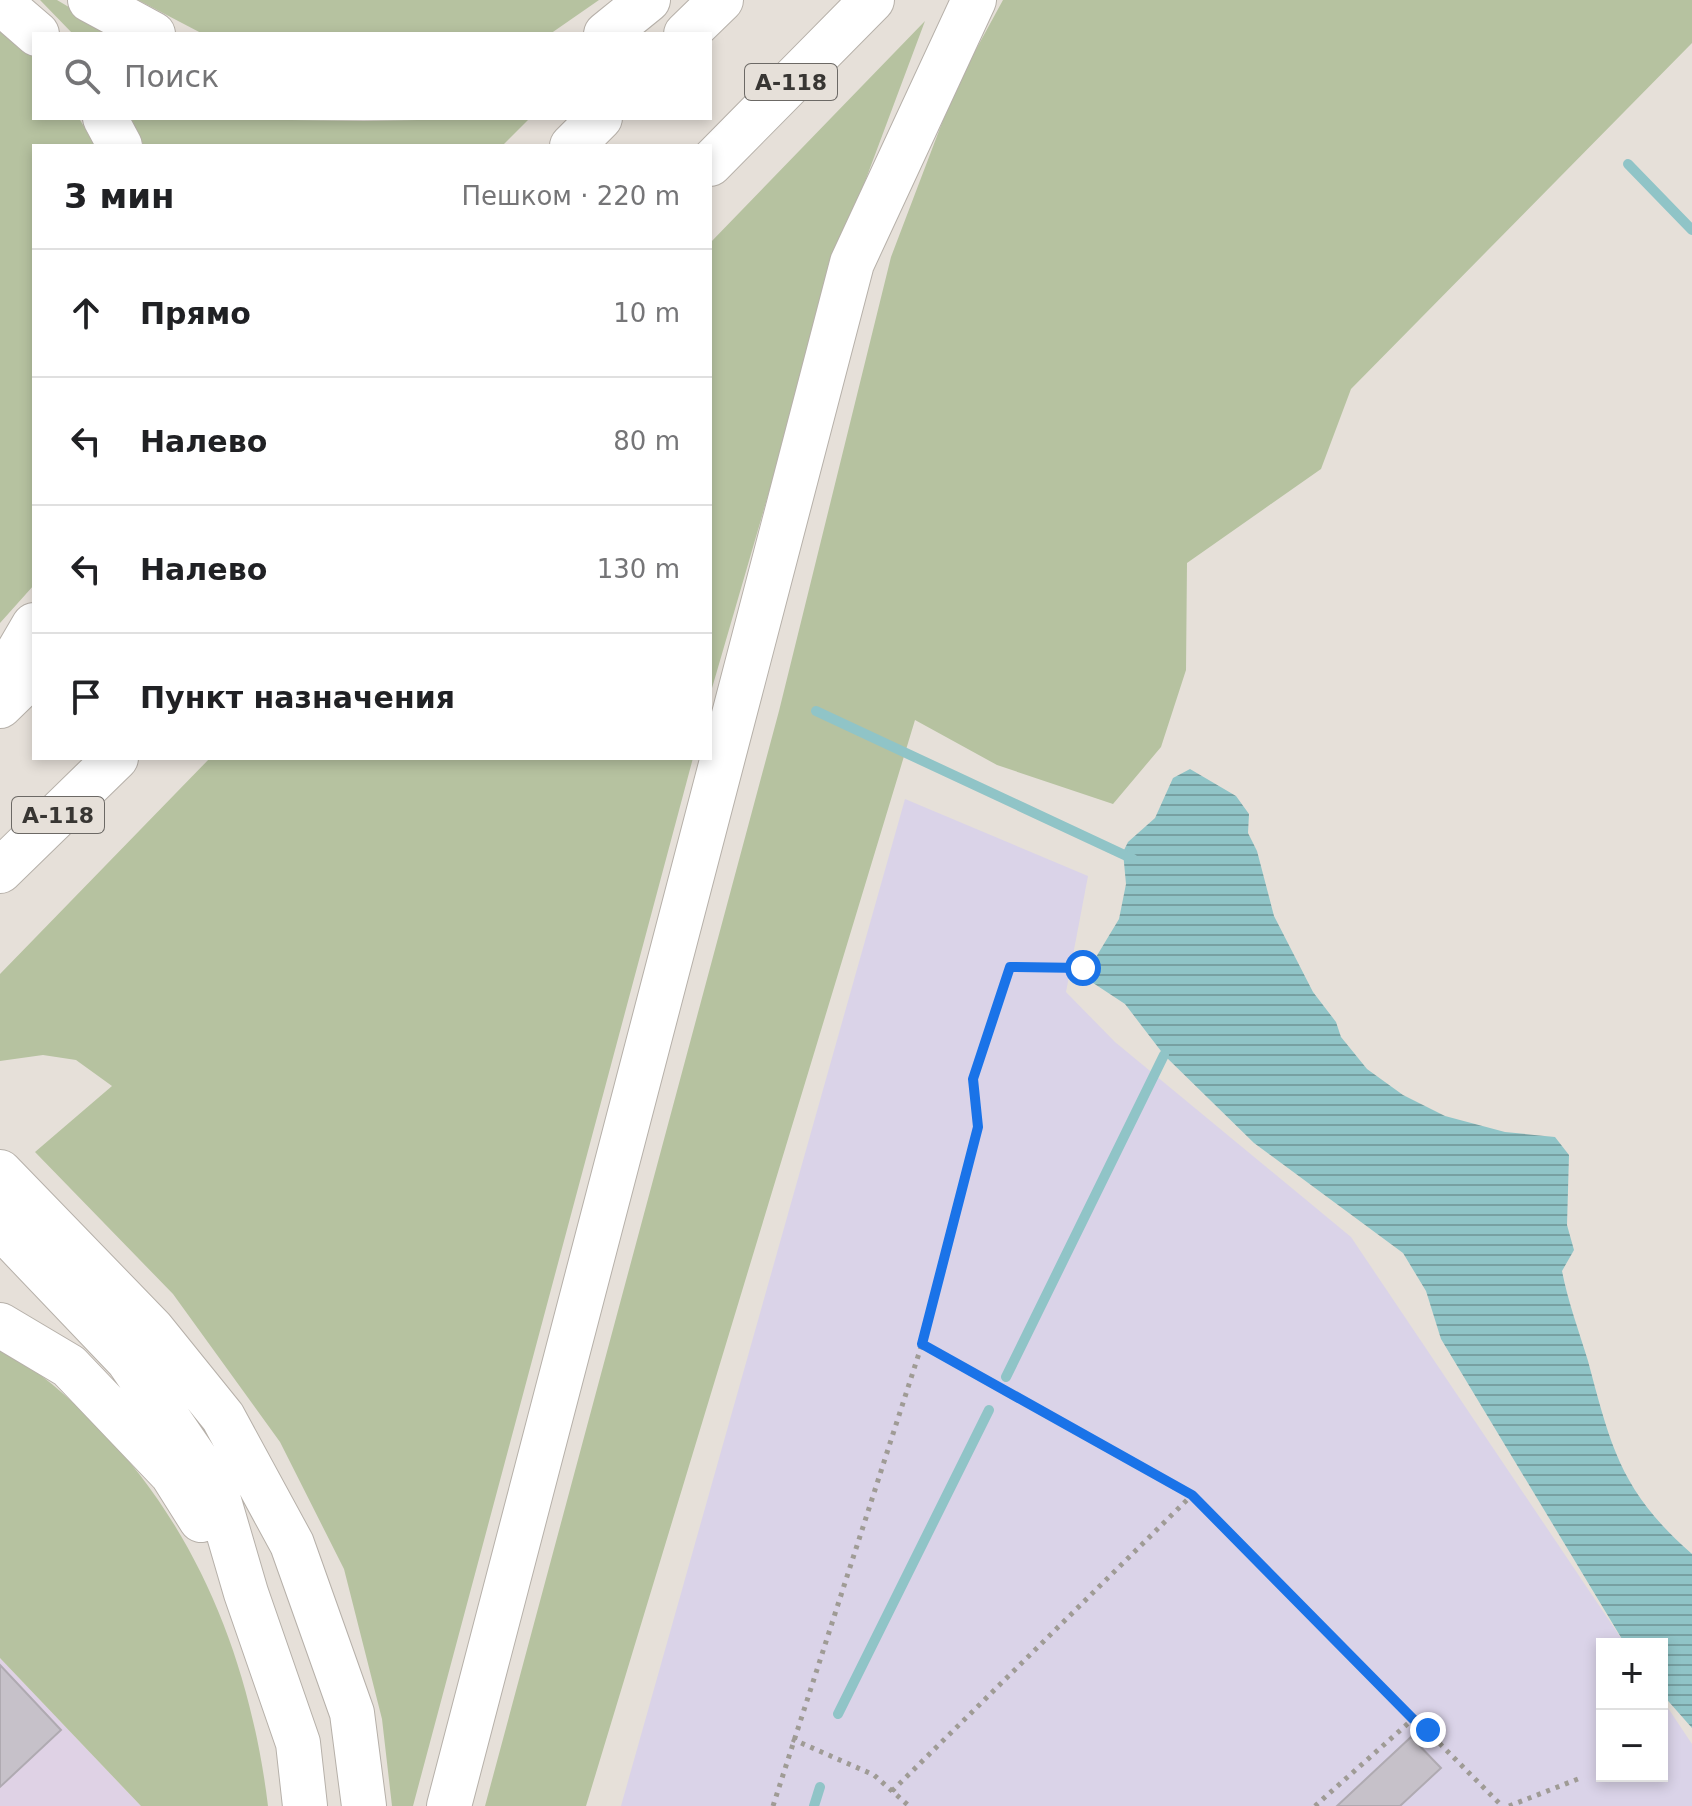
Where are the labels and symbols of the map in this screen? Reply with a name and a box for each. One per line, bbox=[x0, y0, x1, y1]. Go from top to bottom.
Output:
road number: А-118 bbox=[745, 64, 837, 100]
road number: А-118 bbox=[12, 797, 104, 833]
route start bbox=[1065, 950, 1101, 986]
route end bbox=[1410, 1712, 1446, 1748]

